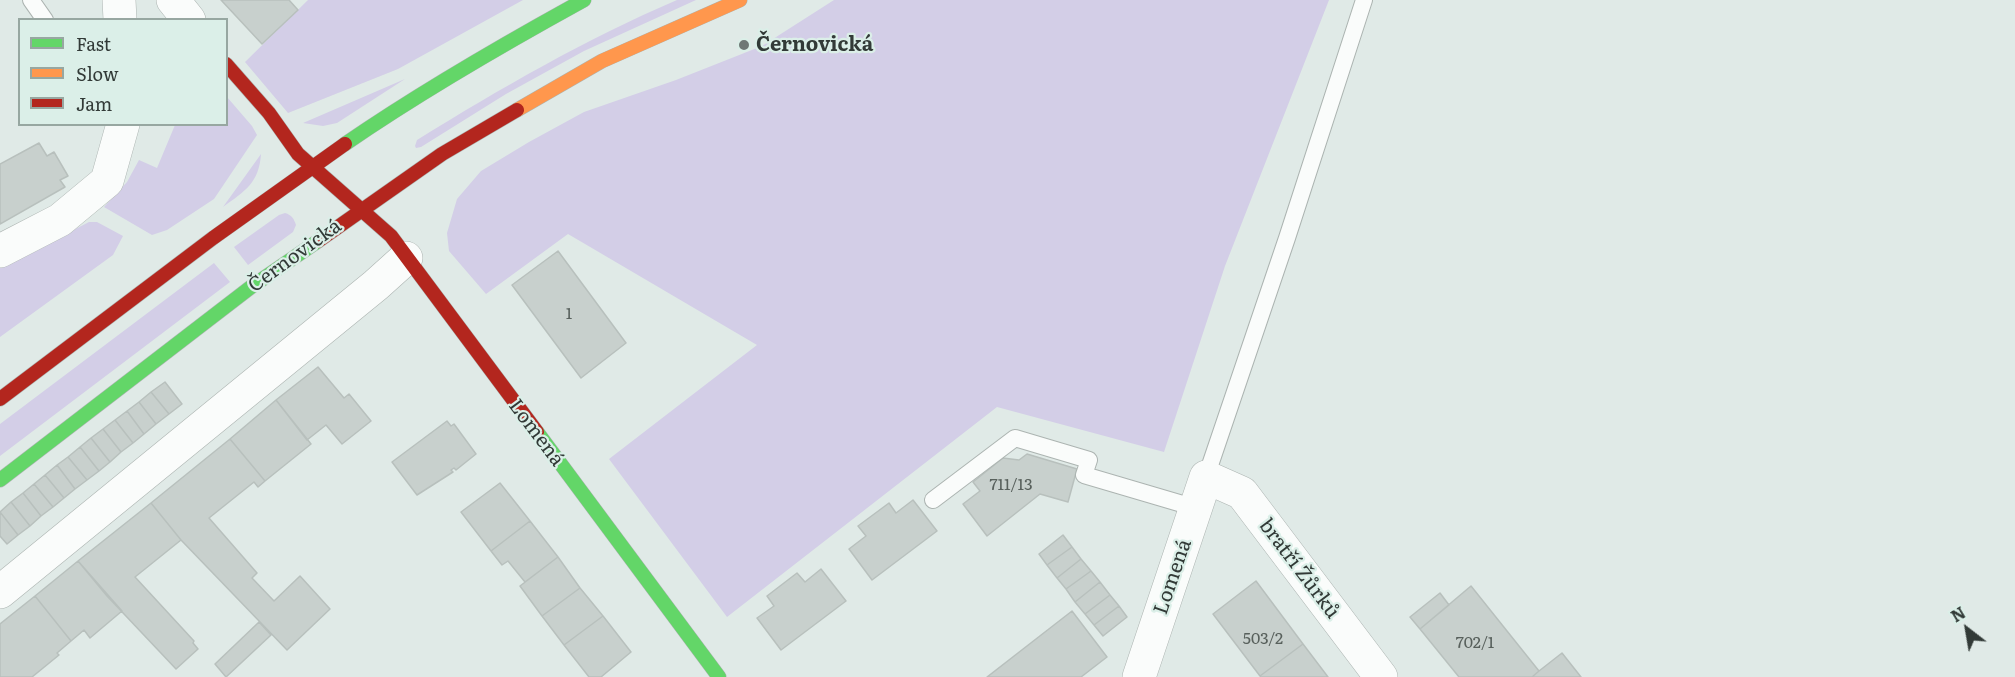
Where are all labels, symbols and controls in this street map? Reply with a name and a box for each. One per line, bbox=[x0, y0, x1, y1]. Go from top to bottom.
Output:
legend bbox=[18, 18, 228, 126]
text: Fast bbox=[76, 30, 111, 57]
place label: Černovická bbox=[756, 33, 873, 57]
marker: Černovická bbox=[737, 38, 751, 52]
text: Slow bbox=[76, 60, 118, 87]
text: Jam bbox=[76, 90, 112, 117]
street label: Černovická bbox=[244, 214, 346, 298]
house number: 1 bbox=[566, 304, 572, 324]
street label: Lomená bbox=[503, 395, 569, 471]
house number: 711/13 bbox=[989, 475, 1033, 495]
street label: bratří Žůrků bbox=[1254, 514, 1344, 624]
street label: Lomená bbox=[1149, 536, 1197, 618]
north arrow bbox=[1937, 599, 1997, 659]
text: N bbox=[1946, 600, 1970, 627]
house number: 503/2 bbox=[1243, 629, 1283, 649]
house number: 702/1 bbox=[1456, 633, 1494, 653]

